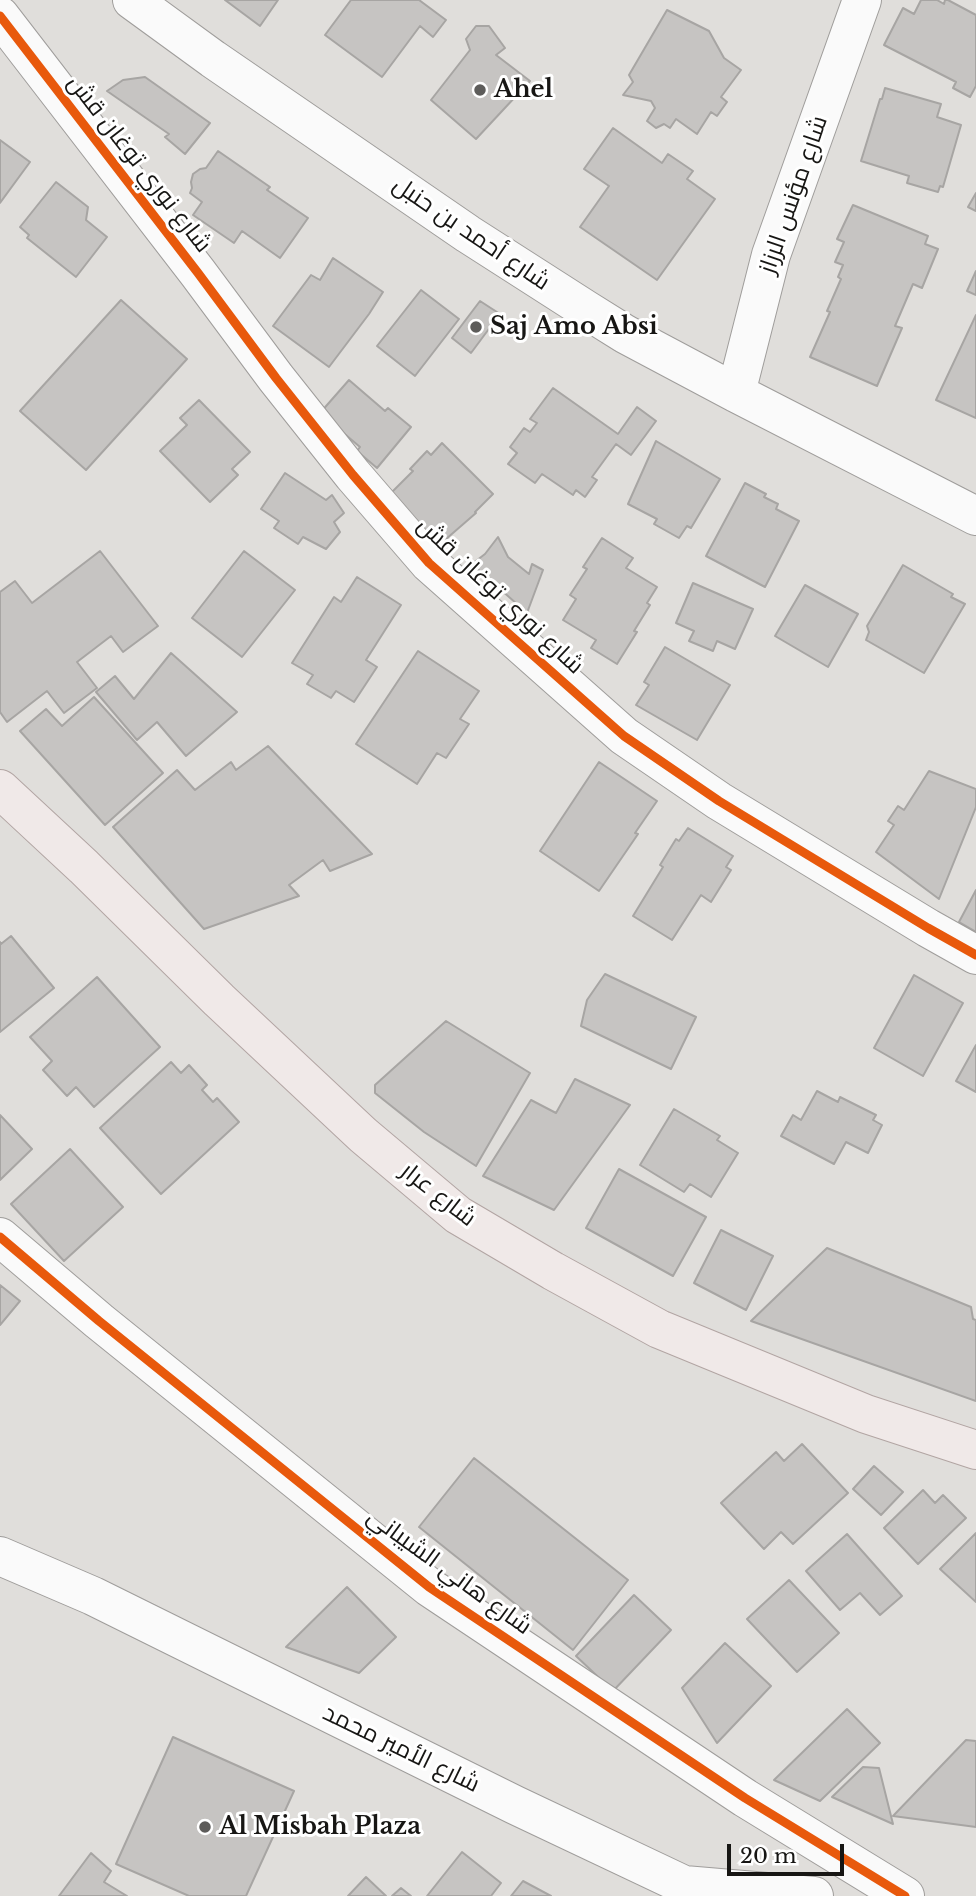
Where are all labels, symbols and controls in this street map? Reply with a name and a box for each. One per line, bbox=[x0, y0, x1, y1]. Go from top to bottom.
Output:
street label: شارع نوري توغان قش bbox=[61, 70, 217, 258]
place label: Ahel bbox=[494, 76, 553, 104]
marker: Ahel bbox=[472, 82, 488, 98]
street label: شارع مؤنس الرزاز bbox=[753, 112, 835, 278]
street label: شارع أحمد بن حنبل bbox=[387, 171, 555, 297]
place label: Saj Amo Absi bbox=[490, 313, 658, 341]
marker: Saj Amo Absi bbox=[468, 319, 484, 335]
street label: شارع نوري توغان قش bbox=[411, 511, 589, 681]
street label: شارع عرار bbox=[395, 1157, 481, 1233]
street label: شارع هاني الشيباني bbox=[361, 1503, 537, 1641]
street label: شارع الأمير محمد bbox=[318, 1699, 484, 1799]
place label: Al Misbah Plaza bbox=[219, 1813, 421, 1841]
marker: Al Misbah Plaza bbox=[197, 1819, 213, 1835]
scale bar bbox=[731, 1829, 848, 1873]
text: 20 m bbox=[740, 1843, 797, 1869]

